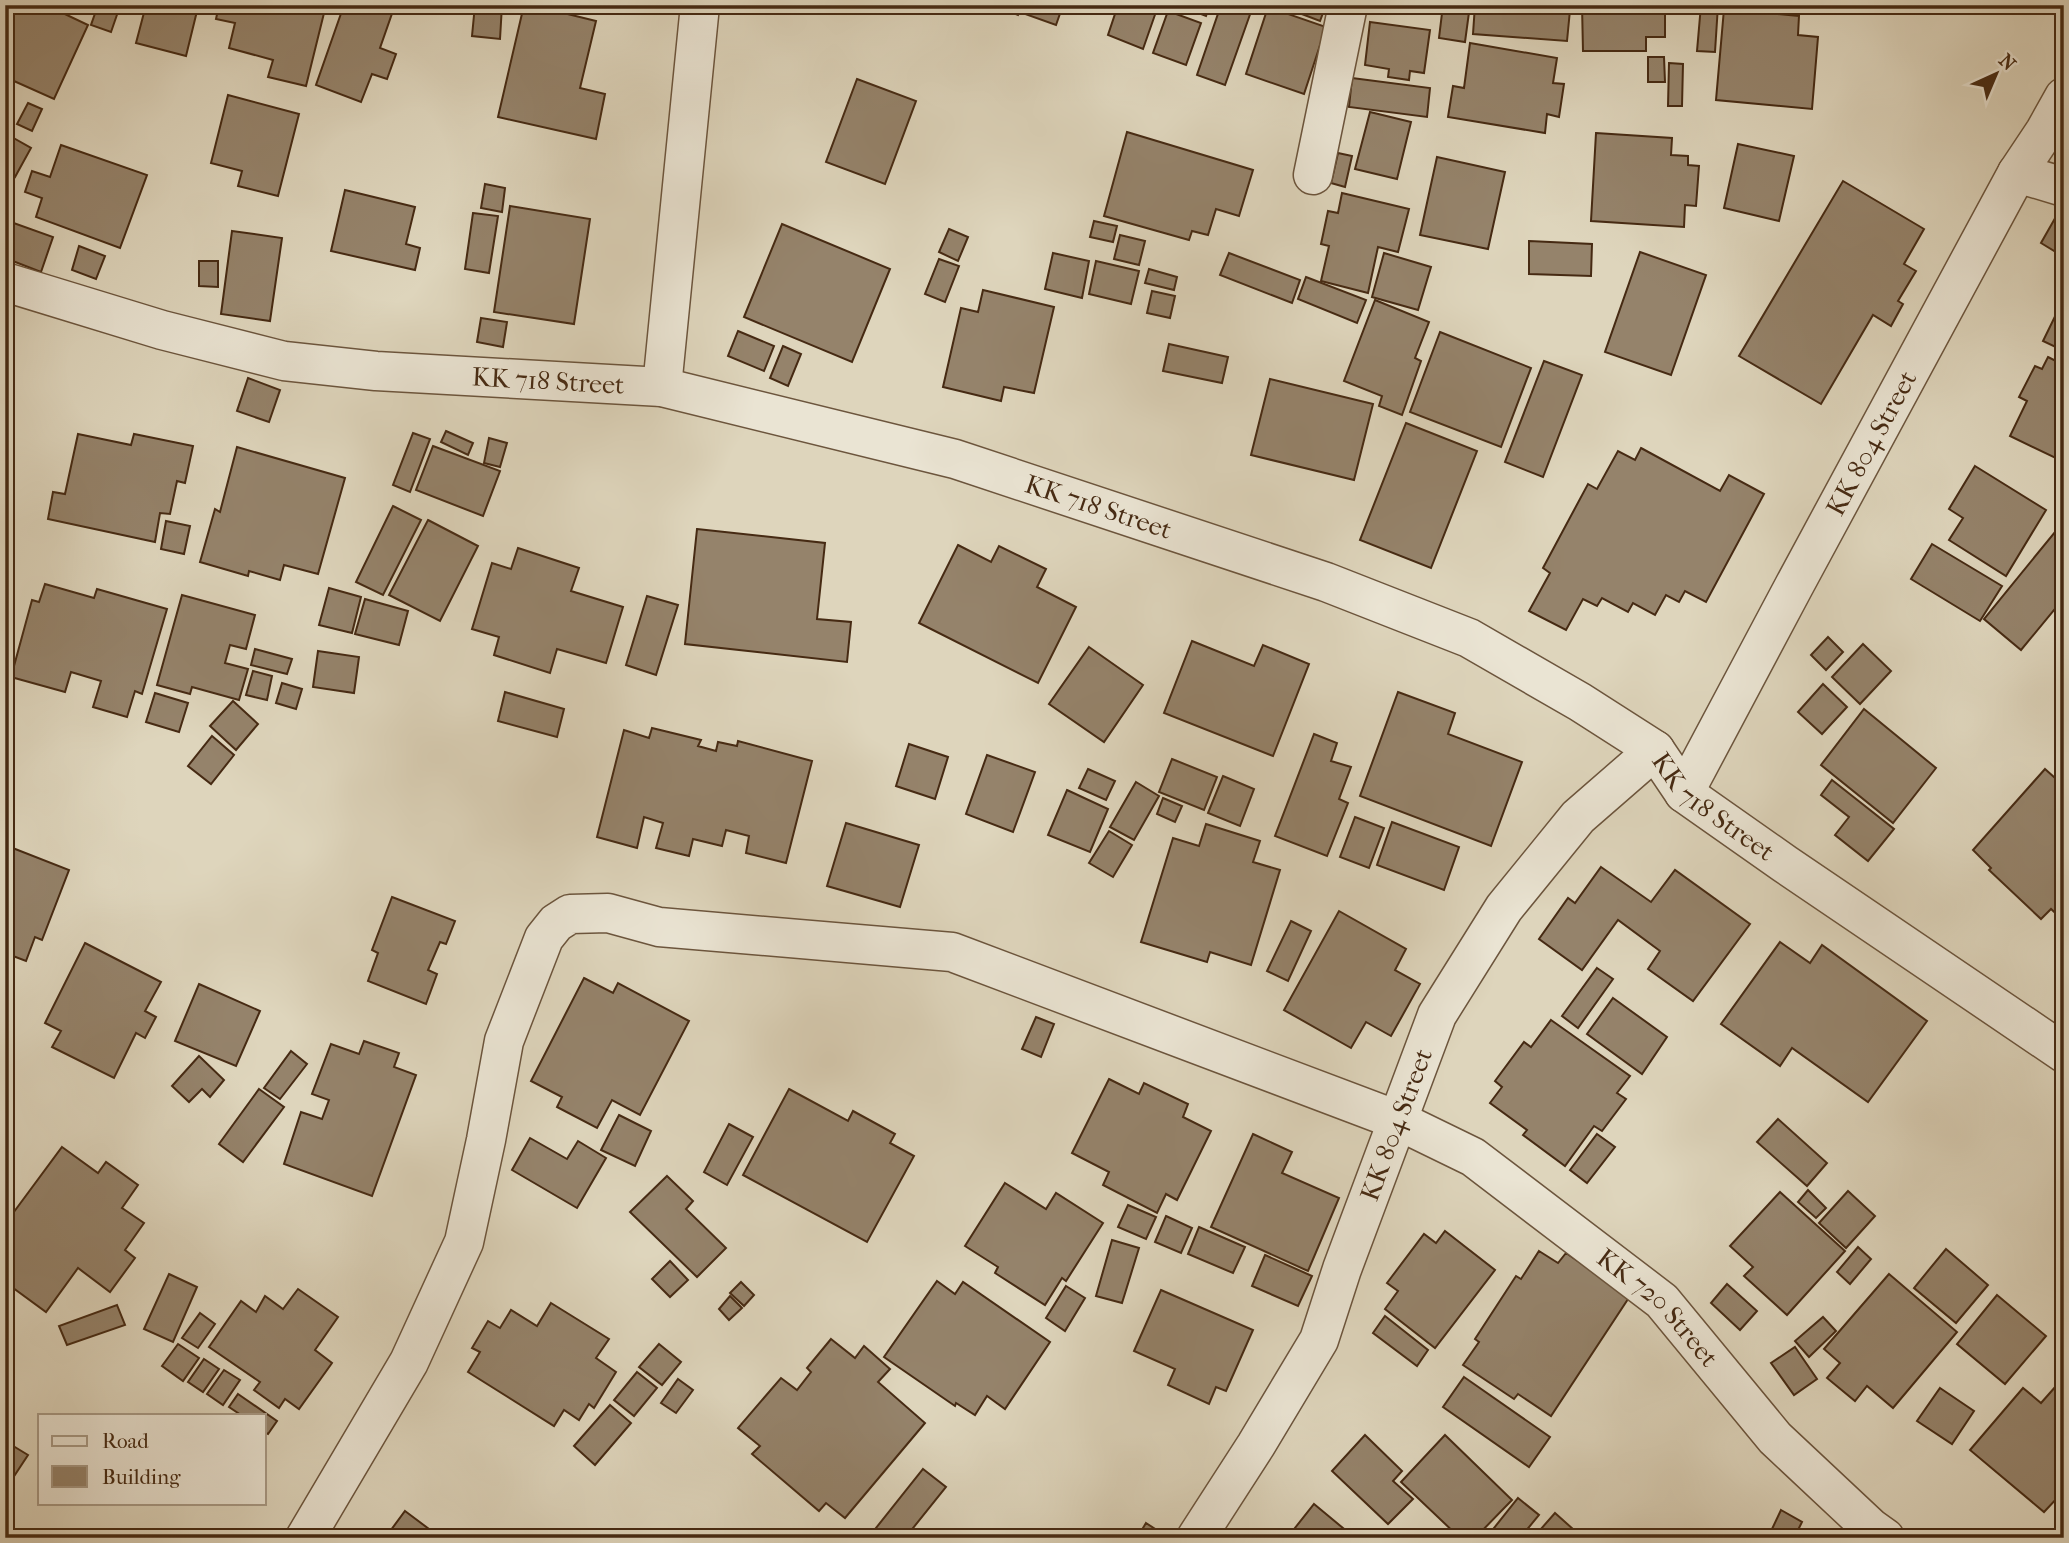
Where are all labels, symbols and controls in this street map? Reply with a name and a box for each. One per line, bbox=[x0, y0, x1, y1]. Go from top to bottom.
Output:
north arrow bbox=[1960, 38, 2030, 108]
text: N bbox=[1994, 50, 2020, 76]
street label: KK 718 Street bbox=[471, 361, 626, 400]
street label: KK 804 Street bbox=[1820, 364, 1923, 521]
street label: KK 718 Street bbox=[1021, 468, 1177, 546]
street label: KK 718 Street bbox=[1646, 747, 1781, 868]
street label: KK 804 Street bbox=[1353, 1043, 1439, 1205]
street label: KK 720 Street bbox=[1591, 1242, 1726, 1373]
legend bbox=[38, 1414, 266, 1504]
text: Road bbox=[102, 1429, 149, 1453]
text: Building bbox=[102, 1465, 181, 1489]

